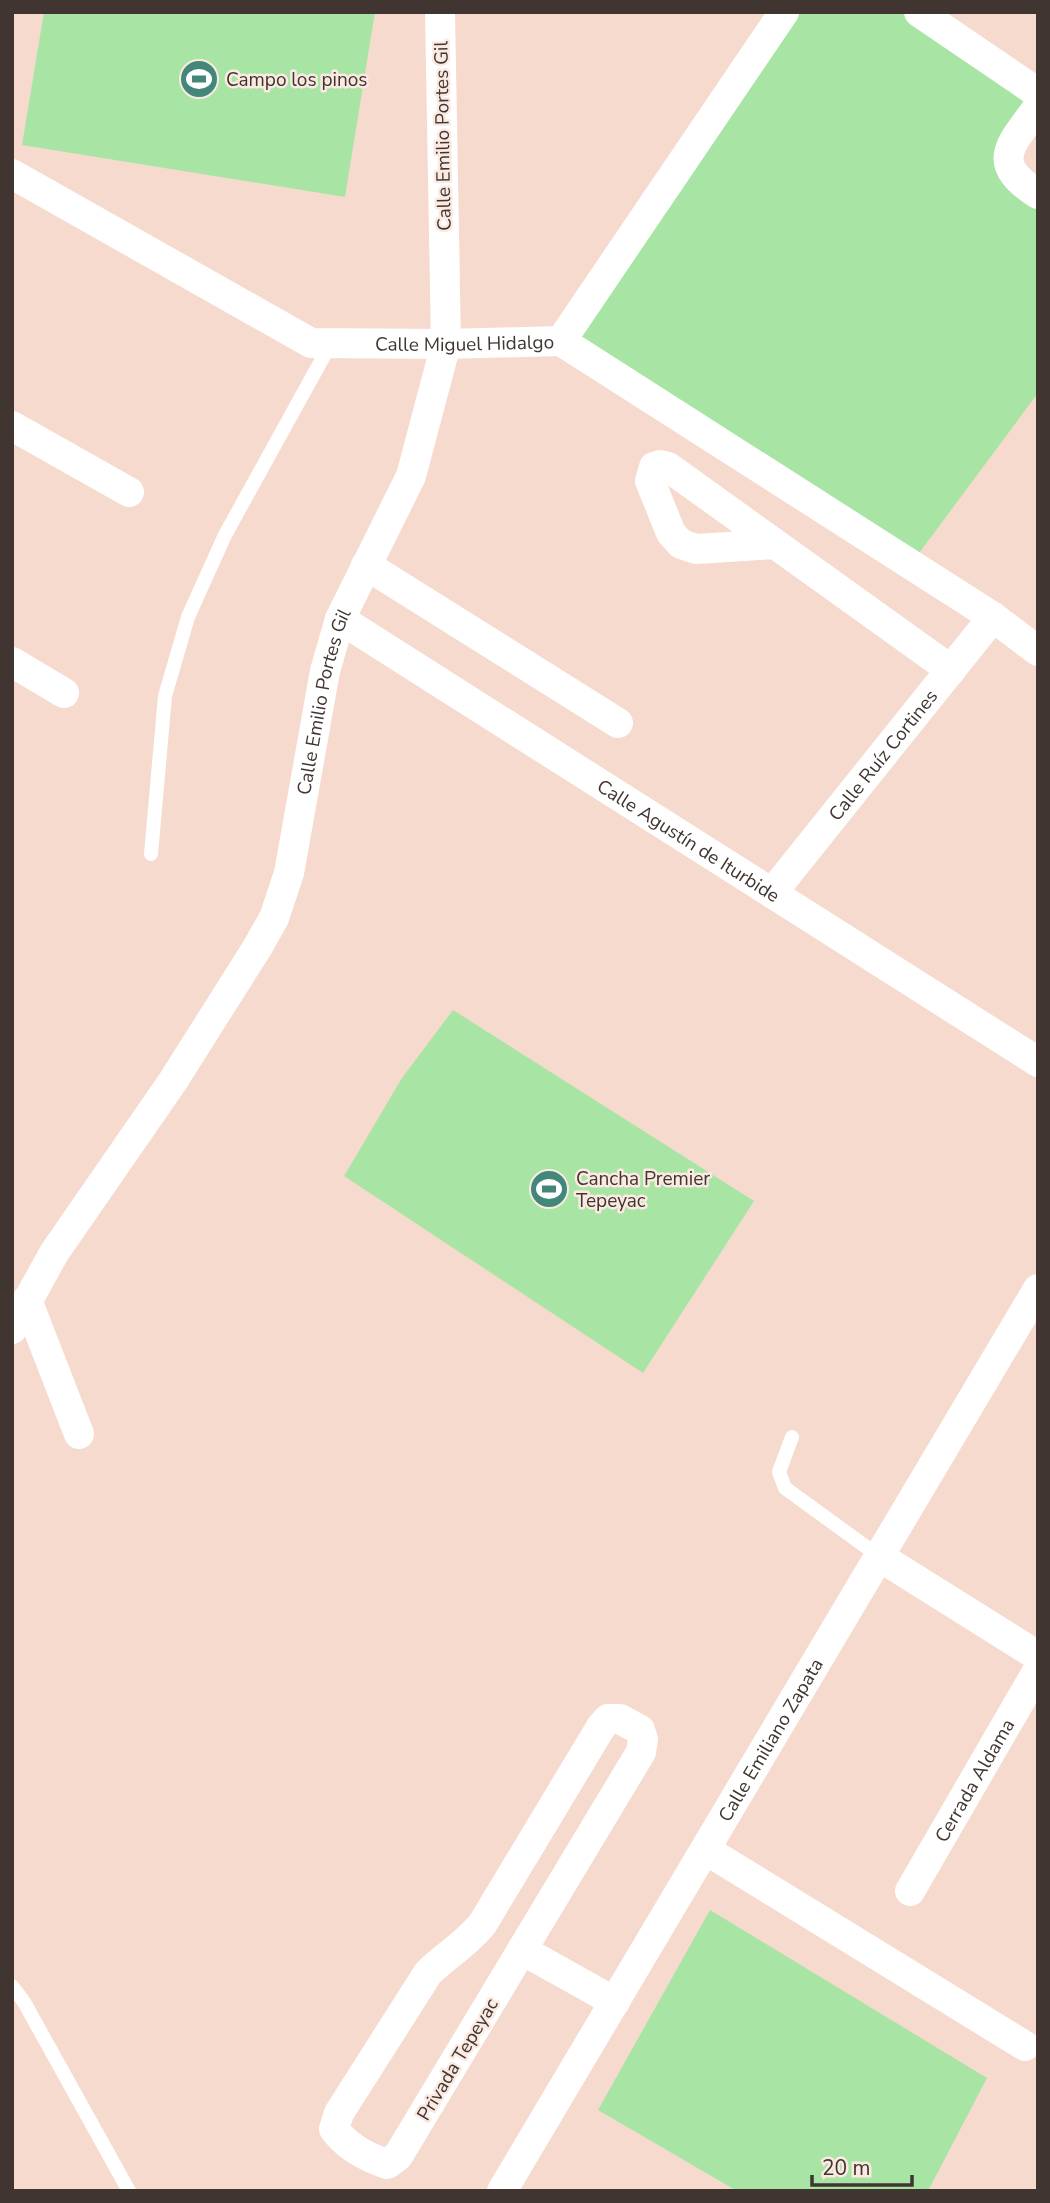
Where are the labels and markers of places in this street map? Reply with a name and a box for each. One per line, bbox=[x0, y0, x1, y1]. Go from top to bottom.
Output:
sports icon: Campo los pinos bbox=[178, 58, 220, 100]
place label: Campo los pinos bbox=[226, 67, 367, 93]
place label: Cancha Premier Tepeyac bbox=[576, 1166, 710, 1214]
sports icon: Cancha Premier Tepeyac bbox=[528, 1168, 570, 1210]

